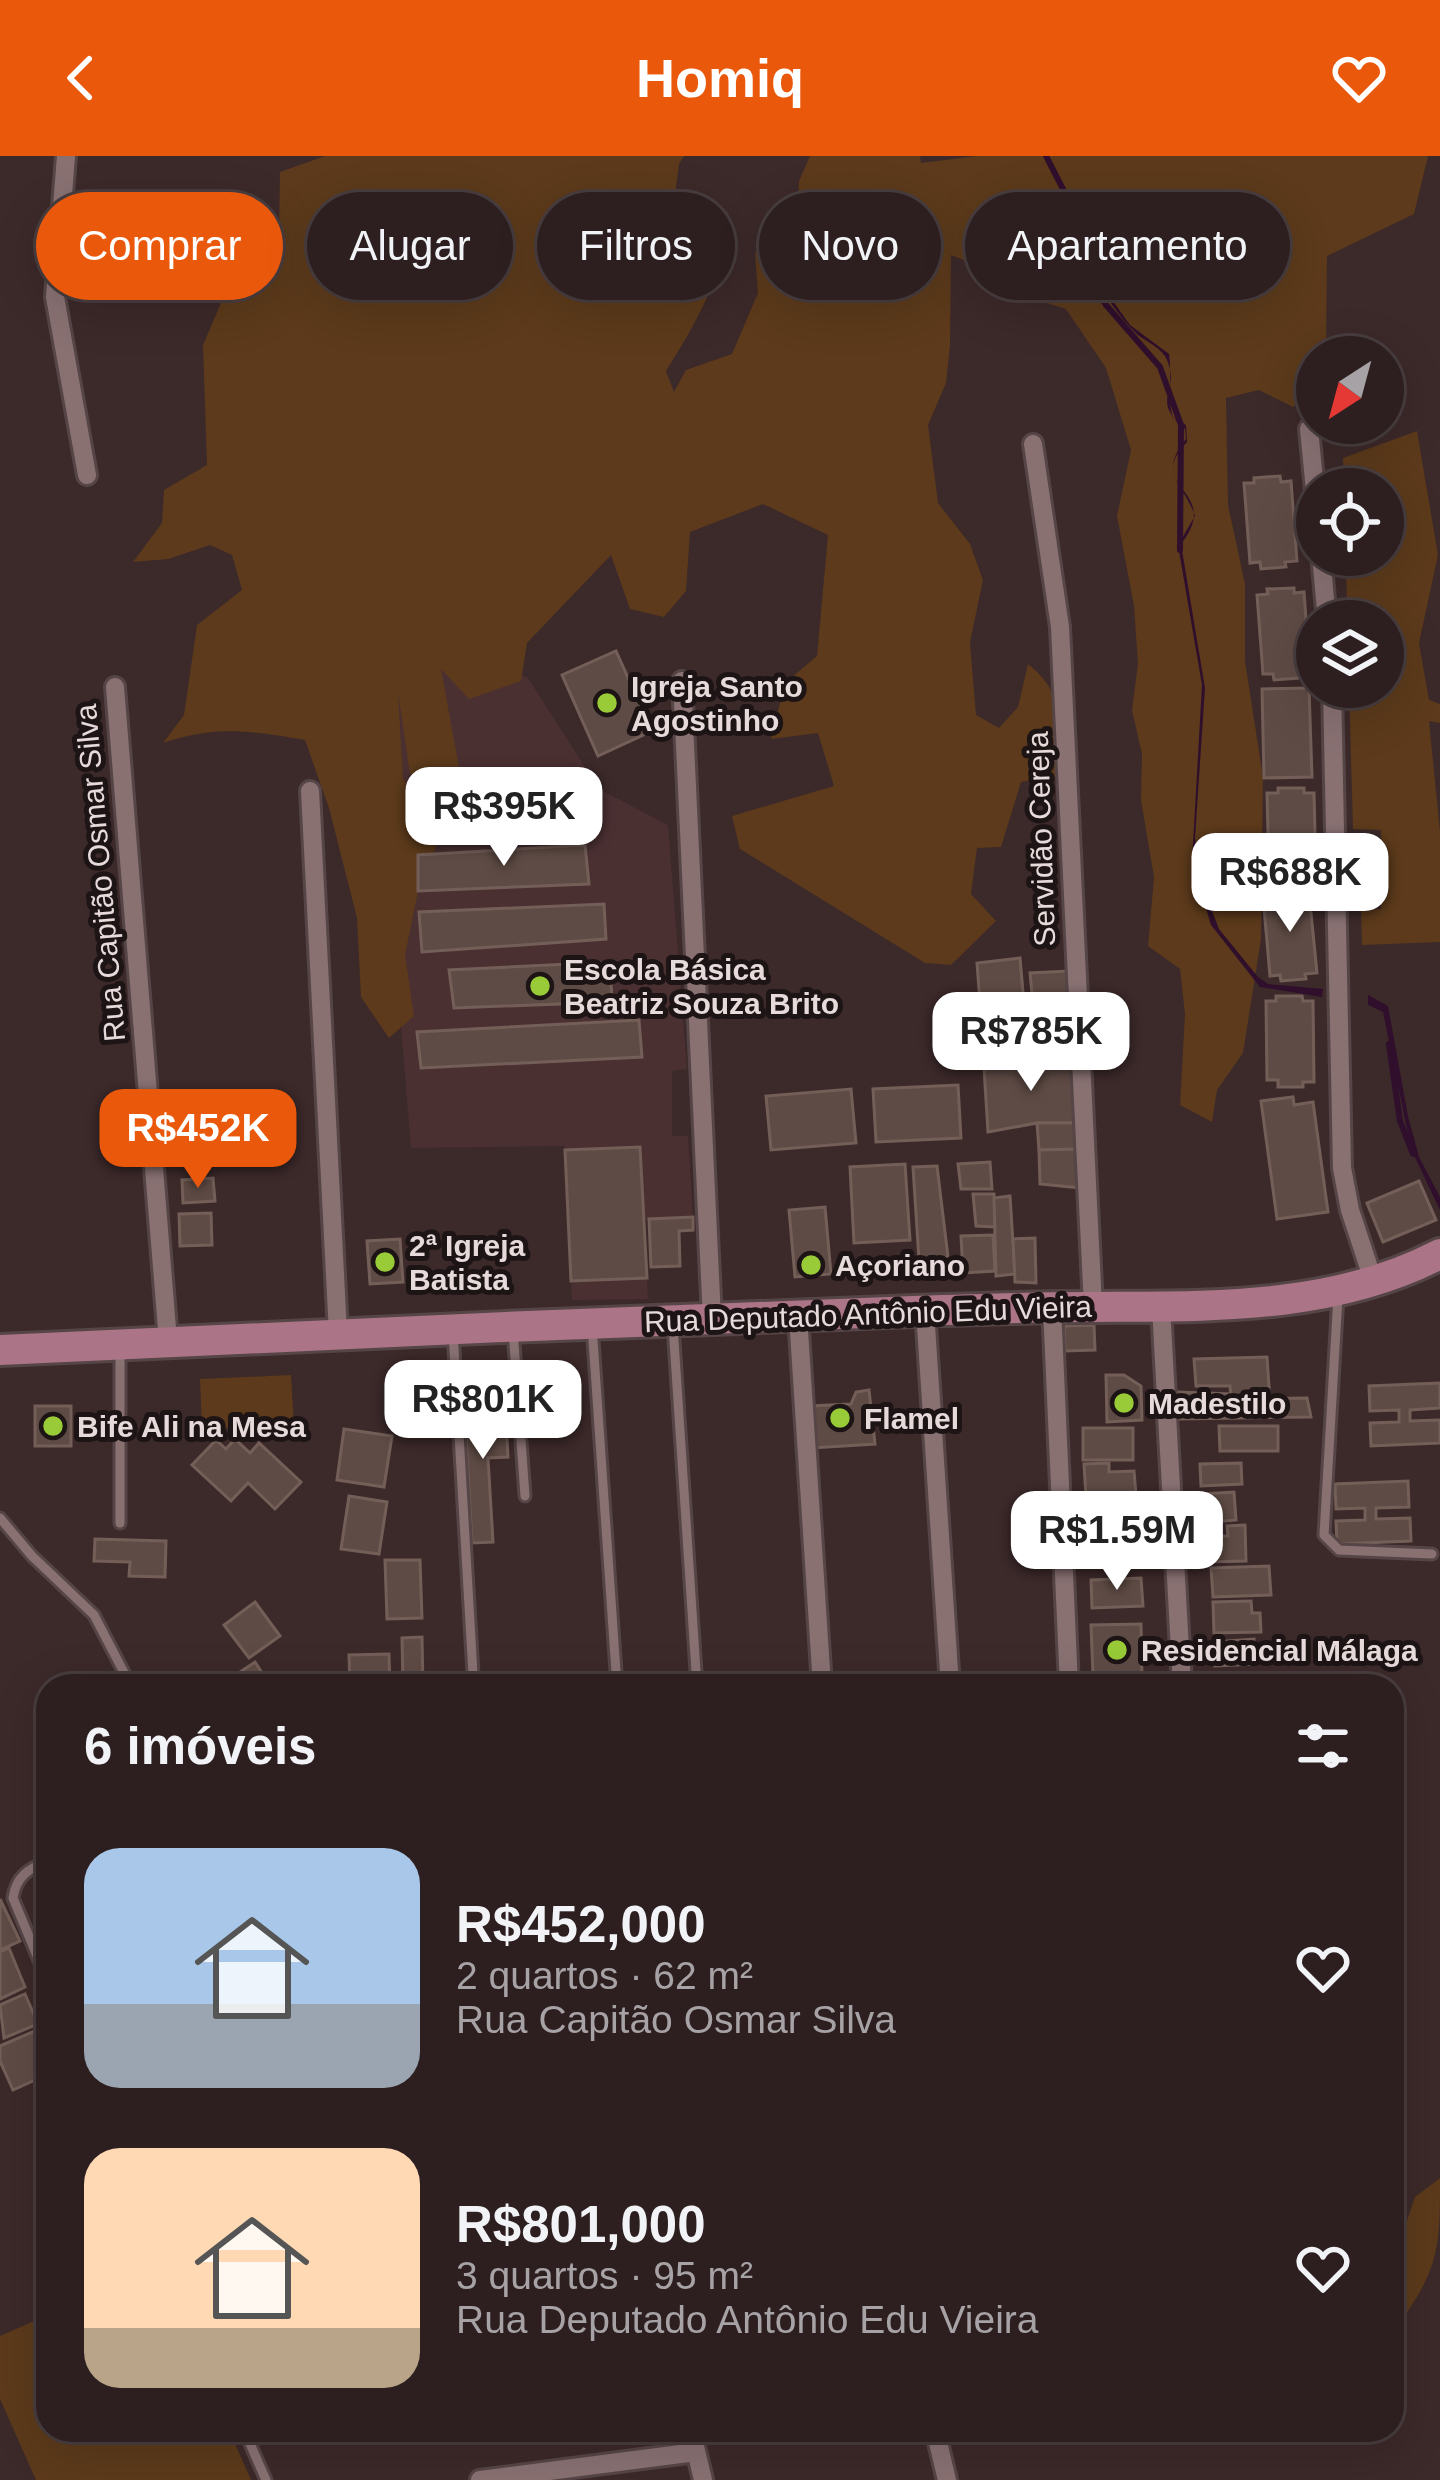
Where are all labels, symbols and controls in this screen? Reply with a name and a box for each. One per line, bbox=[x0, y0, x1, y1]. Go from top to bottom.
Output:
icon: back bbox=[48, 45, 114, 111]
icon: heart bbox=[1326, 45, 1392, 111]
text: Homiq bbox=[636, 48, 804, 108]
chip: Comprar bbox=[36, 192, 283, 300]
chip: Alugar bbox=[307, 192, 513, 300]
chip: Filtros bbox=[537, 192, 735, 300]
chip: Novo bbox=[759, 192, 941, 300]
chip: Apartamento bbox=[965, 192, 1290, 300]
north arrow bbox=[1296, 336, 1404, 444]
map controls bbox=[1296, 336, 1404, 708]
button: locate bbox=[1296, 468, 1404, 576]
button: layers bbox=[1296, 600, 1404, 708]
place label: Igreja Santo Agostinho bbox=[631, 670, 803, 737]
marker: Igreja Santo Agostinho bbox=[594, 690, 620, 716]
street label: Rua Capitão Osmar Silva bbox=[69, 703, 131, 1043]
street label: Servidão Cereja bbox=[1021, 731, 1061, 947]
pin: R$395K bbox=[406, 767, 602, 869]
text: R$395K bbox=[432, 784, 576, 827]
pin: R$688K bbox=[1192, 833, 1388, 935]
text: R$688K bbox=[1218, 850, 1362, 893]
place label: Escola Básica Beatriz Souza Brito bbox=[564, 953, 839, 1020]
marker: Escola Básica Beatriz Souza Brito bbox=[527, 973, 553, 999]
pin: R$785K bbox=[933, 992, 1129, 1094]
text: R$785K bbox=[959, 1009, 1103, 1052]
pin: R$452K bbox=[100, 1089, 296, 1191]
text: R$452K bbox=[126, 1106, 270, 1149]
place label: 2ª Igreja Batista bbox=[409, 1229, 525, 1296]
marker: 2ª Igreja Batista bbox=[372, 1249, 398, 1275]
place label: Açoriano bbox=[835, 1249, 965, 1282]
marker: Açoriano bbox=[798, 1252, 824, 1278]
street label: Rua Deputado Antônio Edu Vieira bbox=[643, 1290, 1093, 1338]
pin: R$801K bbox=[385, 1360, 581, 1462]
text: R$801K bbox=[411, 1377, 555, 1420]
place label: Madestilo bbox=[1148, 1387, 1286, 1420]
marker: Madestilo bbox=[1111, 1390, 1137, 1416]
place label: Flamel bbox=[864, 1402, 959, 1435]
marker: Flamel bbox=[827, 1405, 853, 1431]
place label: Bife Ali na Mesa bbox=[77, 1410, 306, 1443]
marker: Bife Ali na Mesa bbox=[40, 1413, 66, 1439]
pin: R$1.59M bbox=[1006, 1491, 1228, 1593]
text: R$1.59M bbox=[1038, 1508, 1196, 1551]
place label: Residencial Málaga bbox=[1141, 1634, 1418, 1667]
marker: Residencial Málaga bbox=[1104, 1637, 1130, 1663]
icon: filters bbox=[1290, 1713, 1356, 1779]
text: 6 imóveis bbox=[84, 1718, 316, 1775]
icon: home bbox=[180, 1896, 324, 2040]
text: R$452,000 bbox=[456, 1896, 706, 1953]
icon: heart bbox=[1290, 1935, 1356, 2001]
text: 2 quartos · 62 m² bbox=[456, 1954, 753, 1997]
text: Rua Capitão Osmar Silva bbox=[456, 1998, 896, 2041]
icon: home bbox=[180, 2196, 324, 2340]
text: R$801,000 bbox=[456, 2196, 706, 2253]
icon: heart bbox=[1290, 2235, 1356, 2301]
text: 3 quartos · 95 m² bbox=[456, 2254, 753, 2297]
text: Rua Deputado Antônio Edu Vieira bbox=[456, 2298, 1039, 2341]

